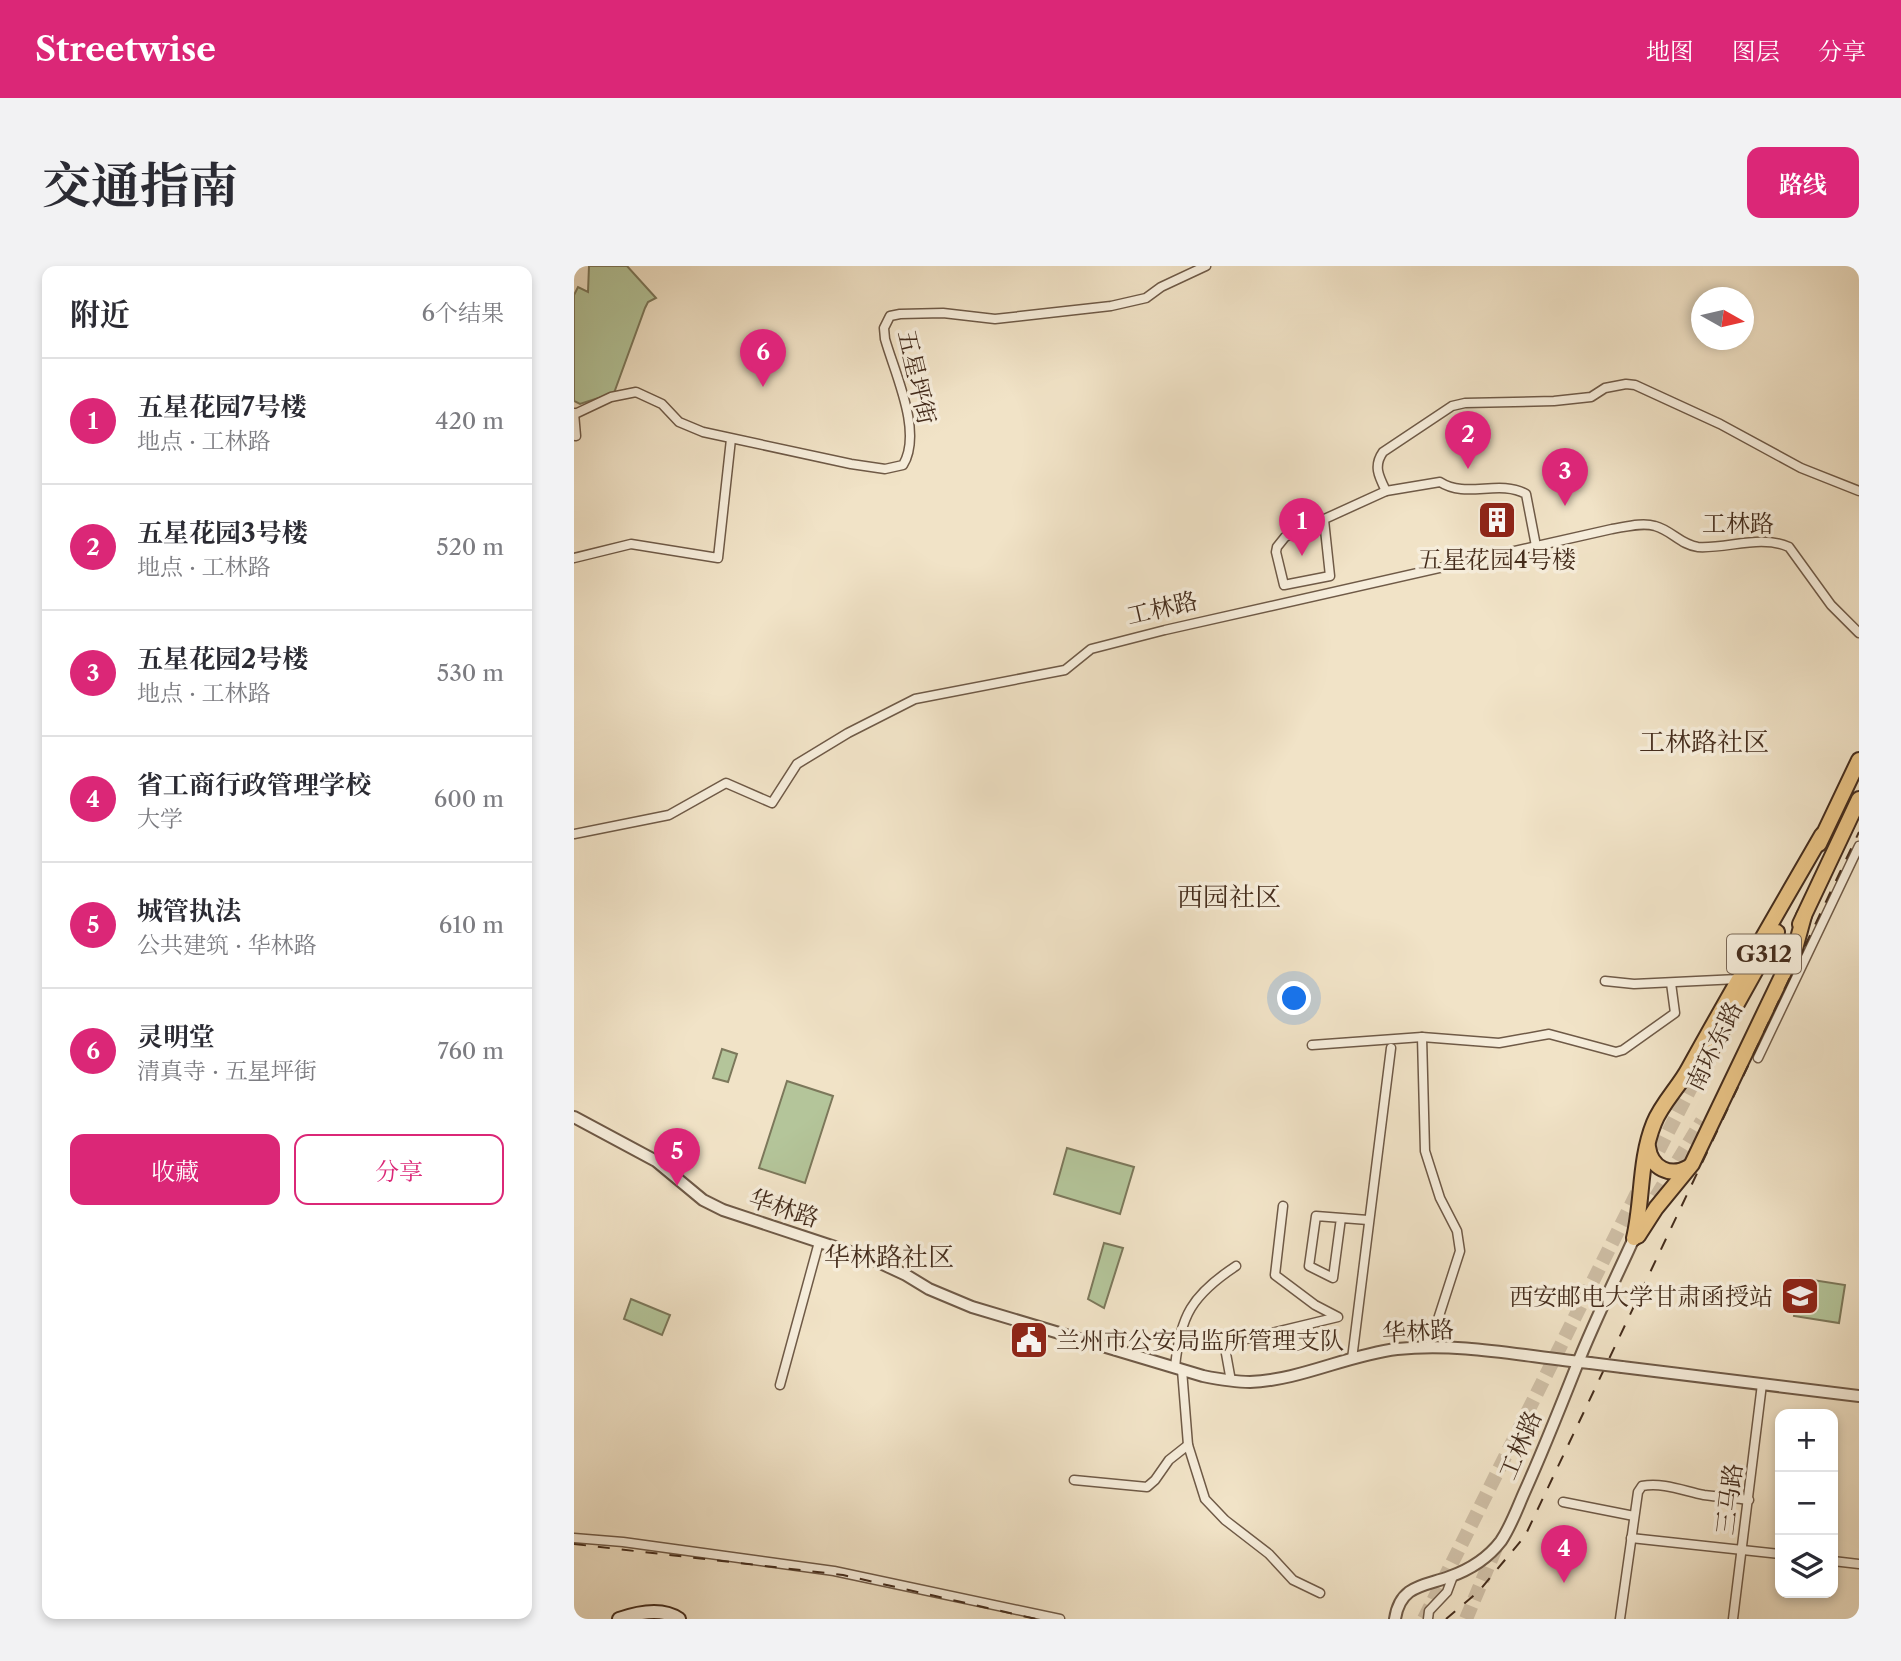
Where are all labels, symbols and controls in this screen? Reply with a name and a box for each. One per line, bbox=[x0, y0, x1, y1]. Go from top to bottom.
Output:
text: Streetwise bbox=[35, 29, 216, 70]
text: 地图 bbox=[1646, 37, 1694, 66]
text: 图层 bbox=[1732, 37, 1780, 66]
text: 分享 bbox=[1818, 37, 1866, 66]
button: 路线 bbox=[1747, 147, 1859, 218]
text: 交通指南 bbox=[42, 155, 238, 216]
north arrow bbox=[1691, 287, 1754, 350]
text: 附近 bbox=[70, 296, 130, 333]
text: 6个结果 bbox=[422, 299, 504, 327]
street label: 五星坪街 bbox=[892, 327, 942, 427]
pin: 6 bbox=[740, 329, 786, 387]
text: 五星花园7号楼 bbox=[137, 391, 307, 423]
text: 1 bbox=[88, 407, 98, 435]
text: 420 m bbox=[435, 407, 504, 435]
pin: 2 bbox=[1445, 411, 1491, 469]
text: 地点 · 工林路 bbox=[137, 427, 271, 455]
pin: 3 bbox=[1542, 448, 1588, 506]
pin: 1 bbox=[1279, 498, 1325, 556]
building icon: 五星花园4号楼 bbox=[1476, 499, 1518, 541]
street label: 工林路 bbox=[1702, 509, 1774, 538]
text: 五星花园3号楼 bbox=[137, 517, 308, 549]
text: 2 bbox=[86, 533, 100, 561]
text: 520 m bbox=[436, 533, 504, 561]
place label: 五星花园4号楼 bbox=[1418, 545, 1576, 574]
text: 地点 · 工林路 bbox=[137, 553, 271, 581]
street label: 工林路 bbox=[1124, 586, 1200, 630]
text: 五星花园2号楼 bbox=[137, 643, 308, 675]
text: 3 bbox=[87, 659, 100, 687]
text: 530 m bbox=[437, 659, 504, 687]
text: 地点 · 工林路 bbox=[137, 679, 271, 707]
district label: 工林路社区 bbox=[1639, 726, 1769, 758]
text: 省工商行政管理学校 bbox=[137, 769, 371, 801]
text: 4 bbox=[86, 785, 100, 813]
text: 600 m bbox=[434, 785, 504, 813]
text: 大学 bbox=[137, 805, 183, 833]
district label: 西园社区 bbox=[1177, 881, 1281, 913]
text: 城管执法 bbox=[137, 895, 241, 927]
text: 5 bbox=[87, 911, 99, 939]
text: 610 m bbox=[439, 911, 504, 939]
text: 公共建筑 · 华林路 bbox=[137, 931, 317, 959]
road number: G312 bbox=[1727, 934, 1801, 974]
your location bbox=[1277, 981, 1311, 1015]
street label: 南环东路 bbox=[1680, 997, 1748, 1095]
text: 灵明堂 bbox=[137, 1021, 215, 1053]
text: 6 bbox=[86, 1037, 100, 1065]
text: 760 m bbox=[438, 1037, 504, 1065]
text: 清真寺 · 五星坪街 bbox=[137, 1057, 317, 1085]
pin: 5 bbox=[654, 1128, 700, 1186]
button: 收藏 bbox=[70, 1134, 280, 1205]
button: 分享 bbox=[294, 1134, 504, 1205]
street label: 华林路 bbox=[745, 1183, 823, 1233]
district label: 华林路社区 bbox=[824, 1241, 954, 1273]
school or university icon: 西安邮电大学甘肃函授站 bbox=[1779, 1275, 1821, 1317]
place label: 西安邮电大学甘肃函授站 bbox=[1509, 1282, 1773, 1311]
street label: 华林路 bbox=[1381, 1315, 1455, 1347]
public building icon: 兰州市公安局监所管理支队 bbox=[1008, 1319, 1050, 1361]
place label: 兰州市公安局监所管理支队 bbox=[1056, 1326, 1344, 1355]
street label: 工林路 bbox=[1493, 1406, 1547, 1484]
map controls bbox=[1775, 1409, 1838, 1598]
button: + bbox=[1775, 1409, 1838, 1472]
street label: 三马路 bbox=[1710, 1462, 1748, 1536]
button: − bbox=[1775, 1472, 1838, 1535]
pin: 4 bbox=[1541, 1525, 1587, 1583]
button: layers bbox=[1775, 1535, 1838, 1598]

